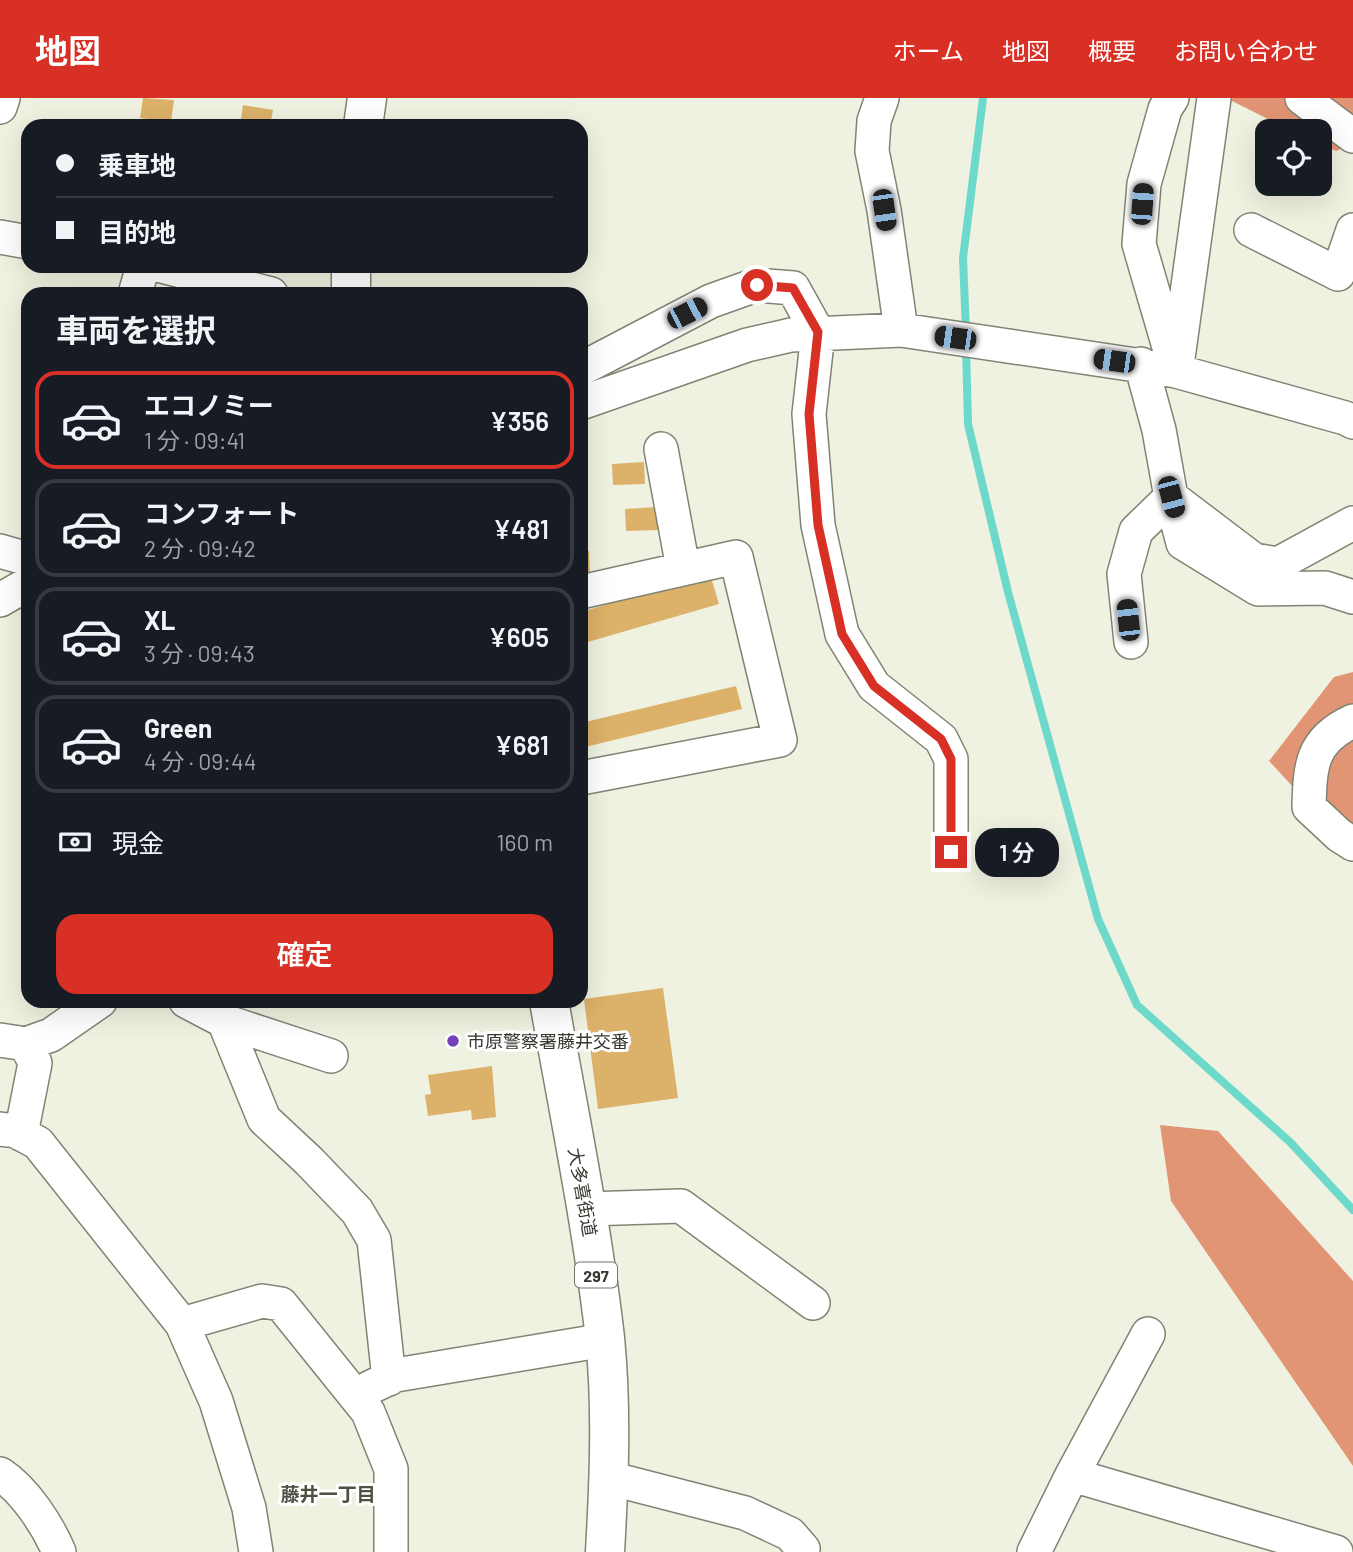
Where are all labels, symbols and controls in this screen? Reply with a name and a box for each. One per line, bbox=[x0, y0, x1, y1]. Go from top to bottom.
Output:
text: 地図 bbox=[35, 30, 101, 70]
text: ホーム bbox=[893, 36, 964, 65]
text: 地図 bbox=[1002, 36, 1050, 65]
text: 概要 bbox=[1088, 36, 1136, 65]
text: お問い合わせ bbox=[1174, 36, 1318, 65]
map controls bbox=[1255, 119, 1332, 196]
button: locate bbox=[1255, 119, 1332, 196]
text: 乗車地 bbox=[98, 149, 176, 180]
car bbox=[1131, 182, 1154, 226]
car bbox=[871, 188, 898, 232]
text: 目的地 bbox=[98, 216, 176, 247]
route start bbox=[741, 269, 773, 301]
car bbox=[664, 294, 711, 332]
text: 車両を選択 bbox=[56, 310, 216, 348]
car bbox=[933, 325, 978, 351]
car bbox=[1092, 348, 1137, 374]
icon: car bbox=[60, 389, 123, 452]
text: エコノミー bbox=[144, 389, 274, 420]
text: ¥356 bbox=[490, 405, 549, 436]
text: 1 分 · 09:41 bbox=[144, 426, 245, 454]
car bbox=[1156, 474, 1187, 520]
icon: car bbox=[60, 497, 123, 560]
text: コンフォート bbox=[144, 497, 299, 528]
text: ¥481 bbox=[493, 513, 549, 544]
text: 2 分 · 09:42 bbox=[144, 534, 256, 562]
car bbox=[1116, 598, 1141, 642]
text: XL bbox=[144, 604, 175, 635]
icon: car bbox=[60, 605, 123, 668]
text: ¥605 bbox=[489, 621, 549, 652]
text: 3 分 · 09:43 bbox=[144, 639, 255, 667]
text: Green bbox=[144, 712, 212, 743]
icon: car bbox=[60, 713, 123, 776]
text: ¥681 bbox=[495, 729, 549, 760]
text: 4 分 · 09:44 bbox=[144, 747, 256, 775]
icon: cash bbox=[56, 823, 94, 861]
text: 現金 bbox=[112, 827, 164, 858]
text: 160 m bbox=[496, 828, 553, 856]
callout: 1 分 bbox=[976, 828, 1060, 876]
route end bbox=[935, 836, 967, 868]
text: 1 分 bbox=[999, 838, 1035, 866]
button: 確定 bbox=[56, 914, 553, 994]
place label: 市原警察署藤井交番 bbox=[467, 1030, 629, 1052]
marker: 市原警察署藤井交番 bbox=[445, 1033, 461, 1049]
street label: 大多喜街道 bbox=[564, 1146, 602, 1238]
road number: 297 bbox=[575, 1262, 617, 1288]
district label: 藤井一丁目 bbox=[280, 1482, 376, 1505]

